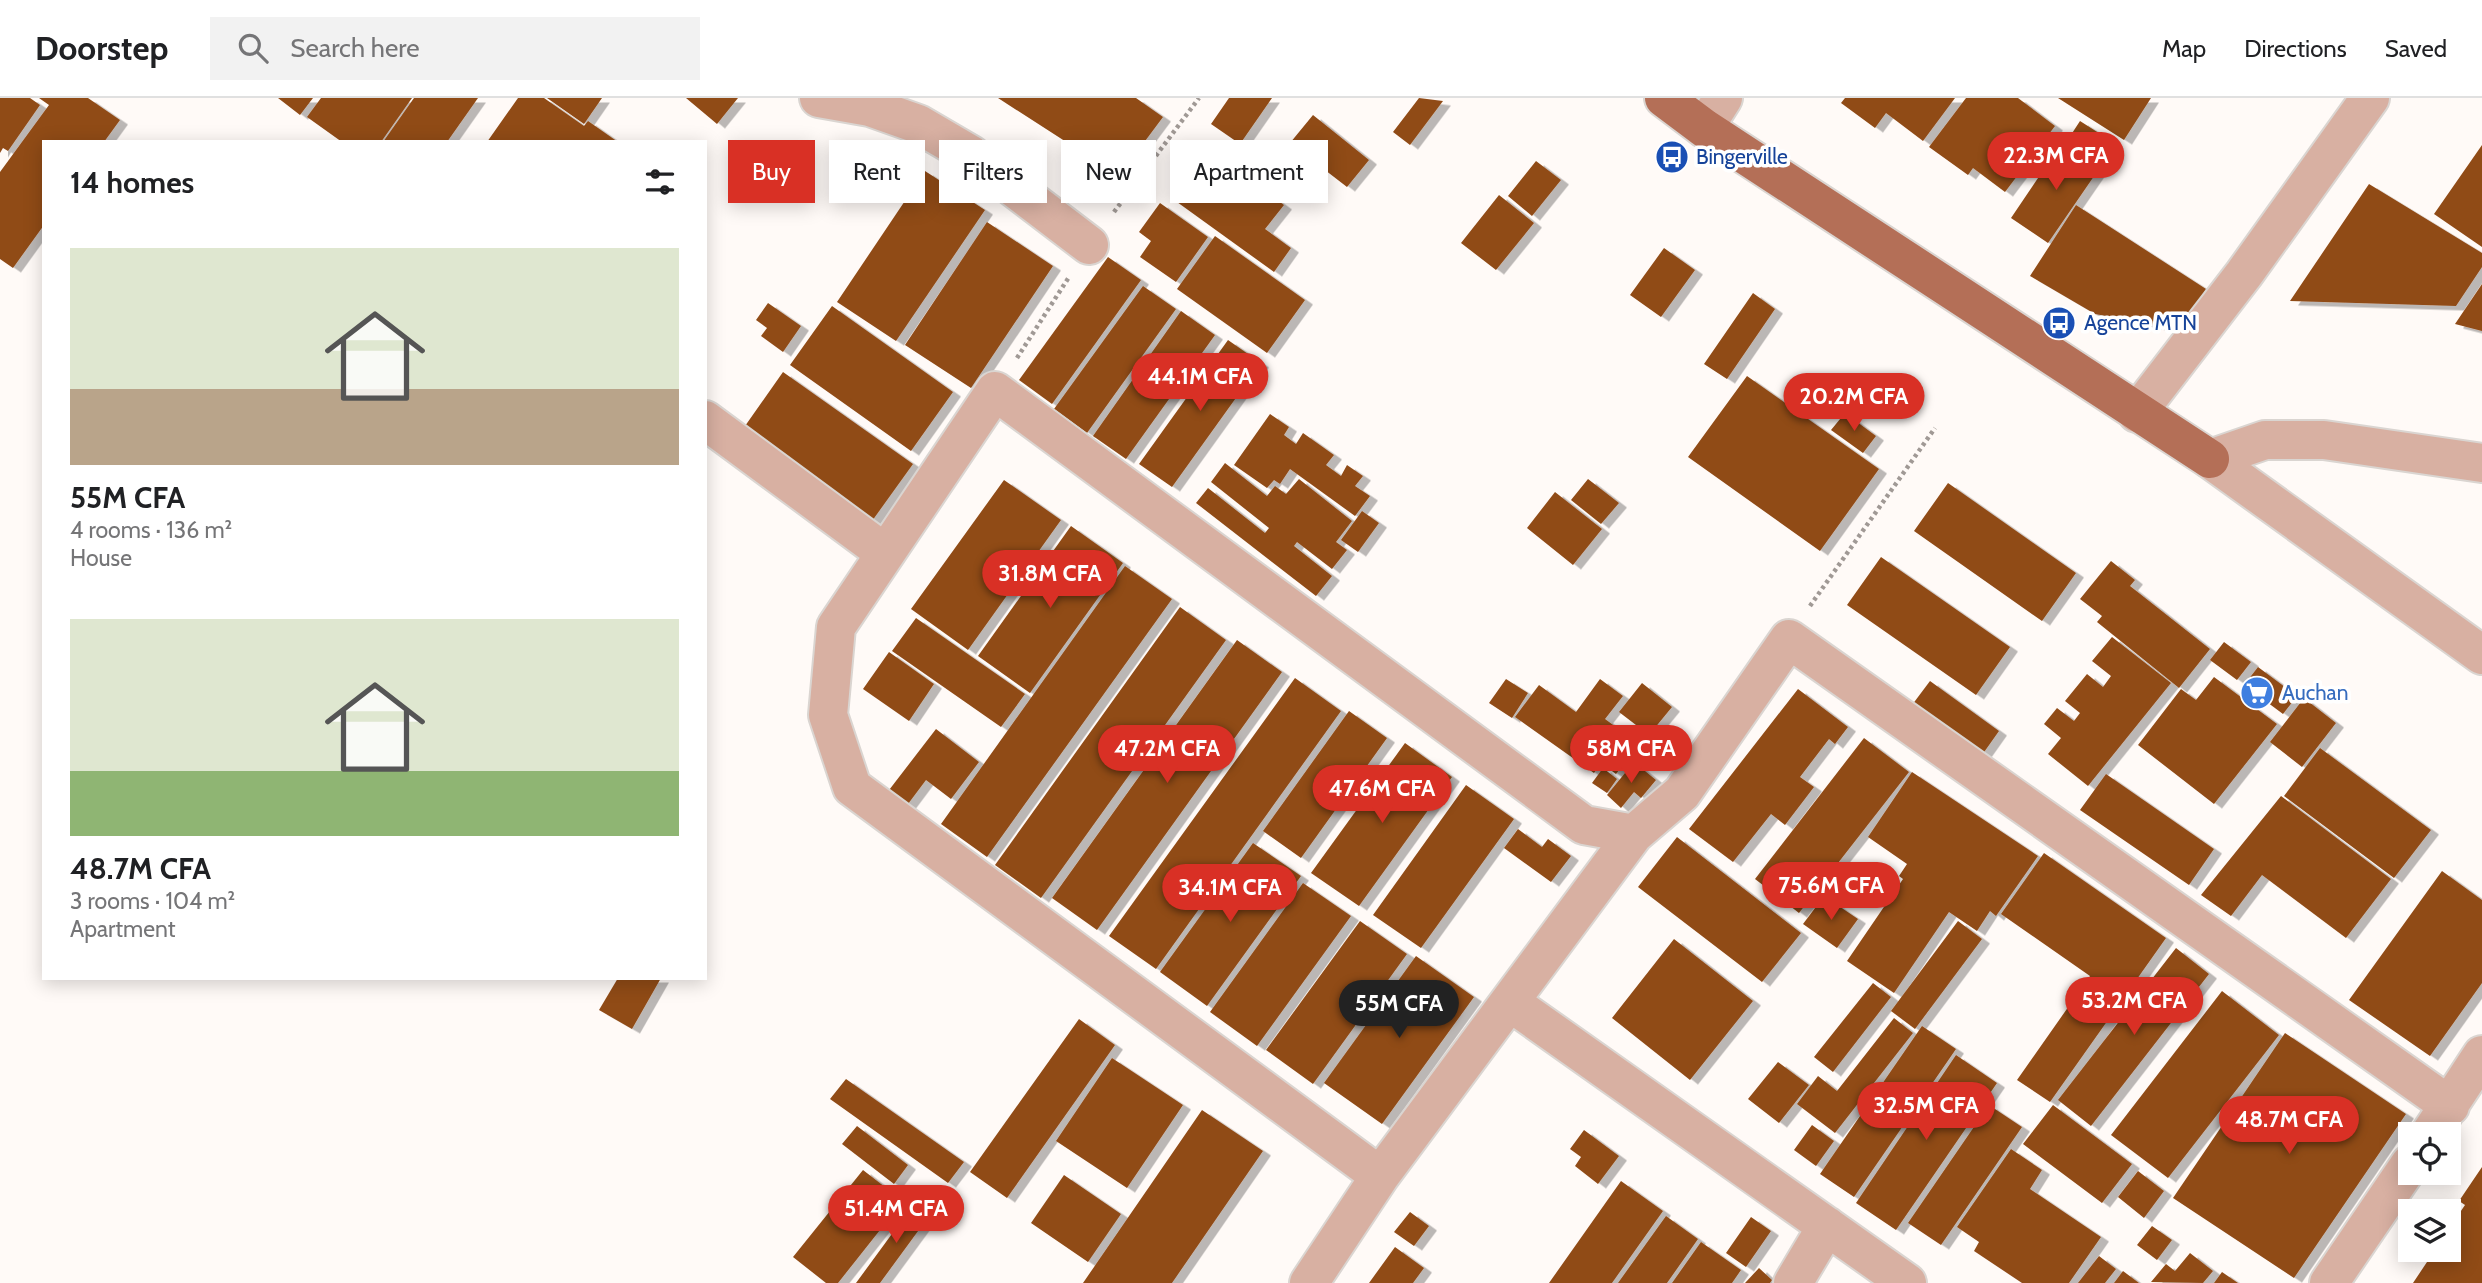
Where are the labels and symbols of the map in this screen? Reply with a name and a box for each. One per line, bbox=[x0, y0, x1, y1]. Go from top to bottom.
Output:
pin: 22.3M CFA bbox=[1976, 132, 2136, 192]
bus stop icon: Bingerville bbox=[1653, 138, 1691, 176]
place label: Bingerville bbox=[1696, 144, 1788, 169]
bus stop icon: Agence MTN bbox=[2040, 304, 2078, 342]
place label: Agence MTN bbox=[2084, 310, 2197, 335]
pin: 44.1M CFA bbox=[1120, 354, 1280, 413]
pin: 20.2M CFA bbox=[1774, 374, 1934, 433]
pin: 31.8M CFA bbox=[970, 550, 1130, 610]
supermarket icon: Auchan bbox=[2238, 674, 2276, 712]
place label: Auchan bbox=[2282, 680, 2348, 705]
pin: 47.2M CFA bbox=[1087, 726, 1247, 785]
pin: 58M CFA bbox=[1566, 726, 1696, 785]
pin: 47.6M CFA bbox=[1302, 766, 1462, 825]
pin: 75.6M CFA bbox=[1751, 862, 1911, 922]
pin: 34.1M CFA bbox=[1150, 864, 1310, 924]
pin: 53.2M CFA bbox=[2054, 978, 2214, 1037]
pin: 55M CFA bbox=[1334, 981, 1464, 1040]
pin: 32.5M CFA bbox=[1846, 1082, 2006, 1142]
pin: 48.7M CFA bbox=[2209, 1096, 2369, 1156]
pin: 51.4M CFA bbox=[816, 1186, 976, 1245]

